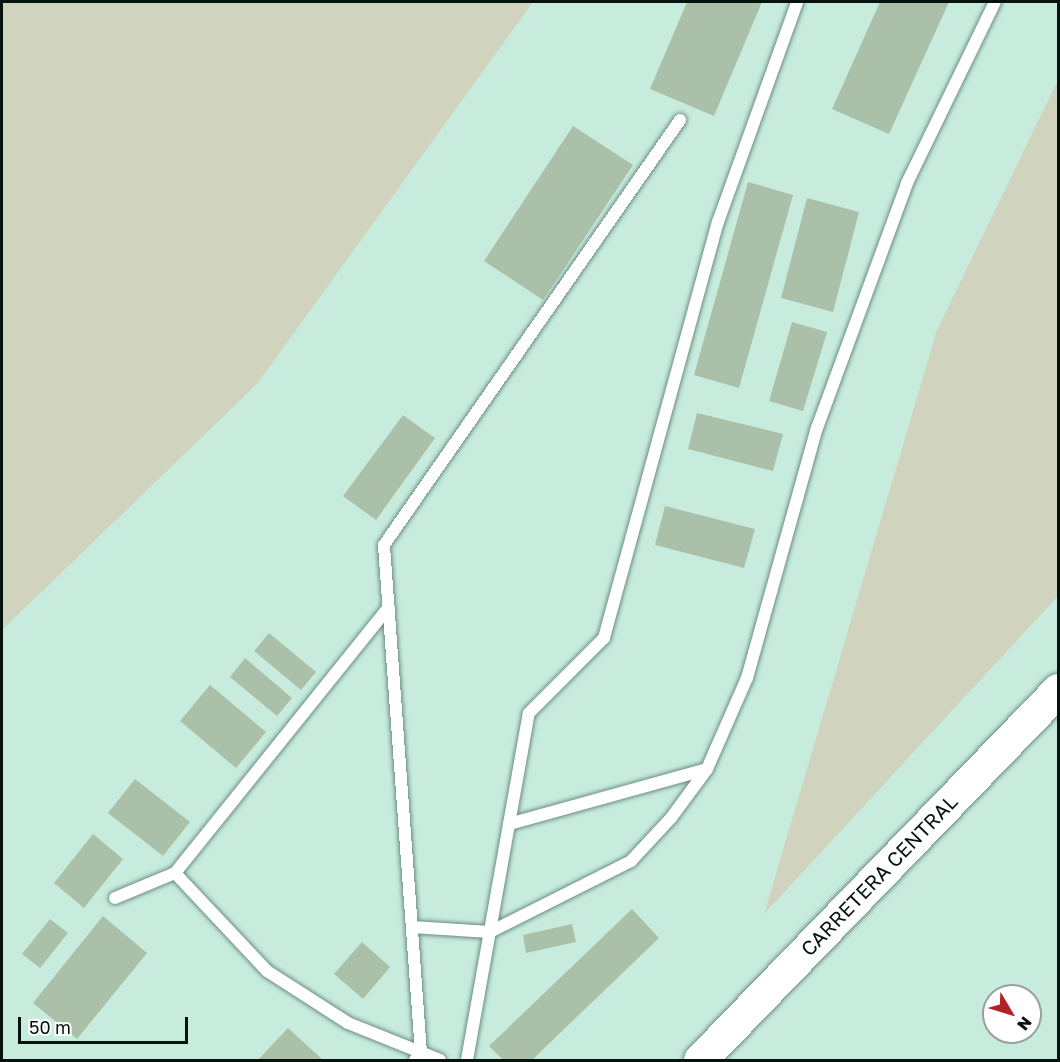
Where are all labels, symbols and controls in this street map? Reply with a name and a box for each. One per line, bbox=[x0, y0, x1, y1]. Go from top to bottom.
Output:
street label: CARRETERA CENTRAL bbox=[796, 789, 962, 961]
north arrow bbox=[982, 984, 1042, 1044]
scale bar bbox=[21, 1005, 190, 1043]
text: N bbox=[1013, 1013, 1036, 1035]
text: 50 m bbox=[29, 1016, 71, 1038]

